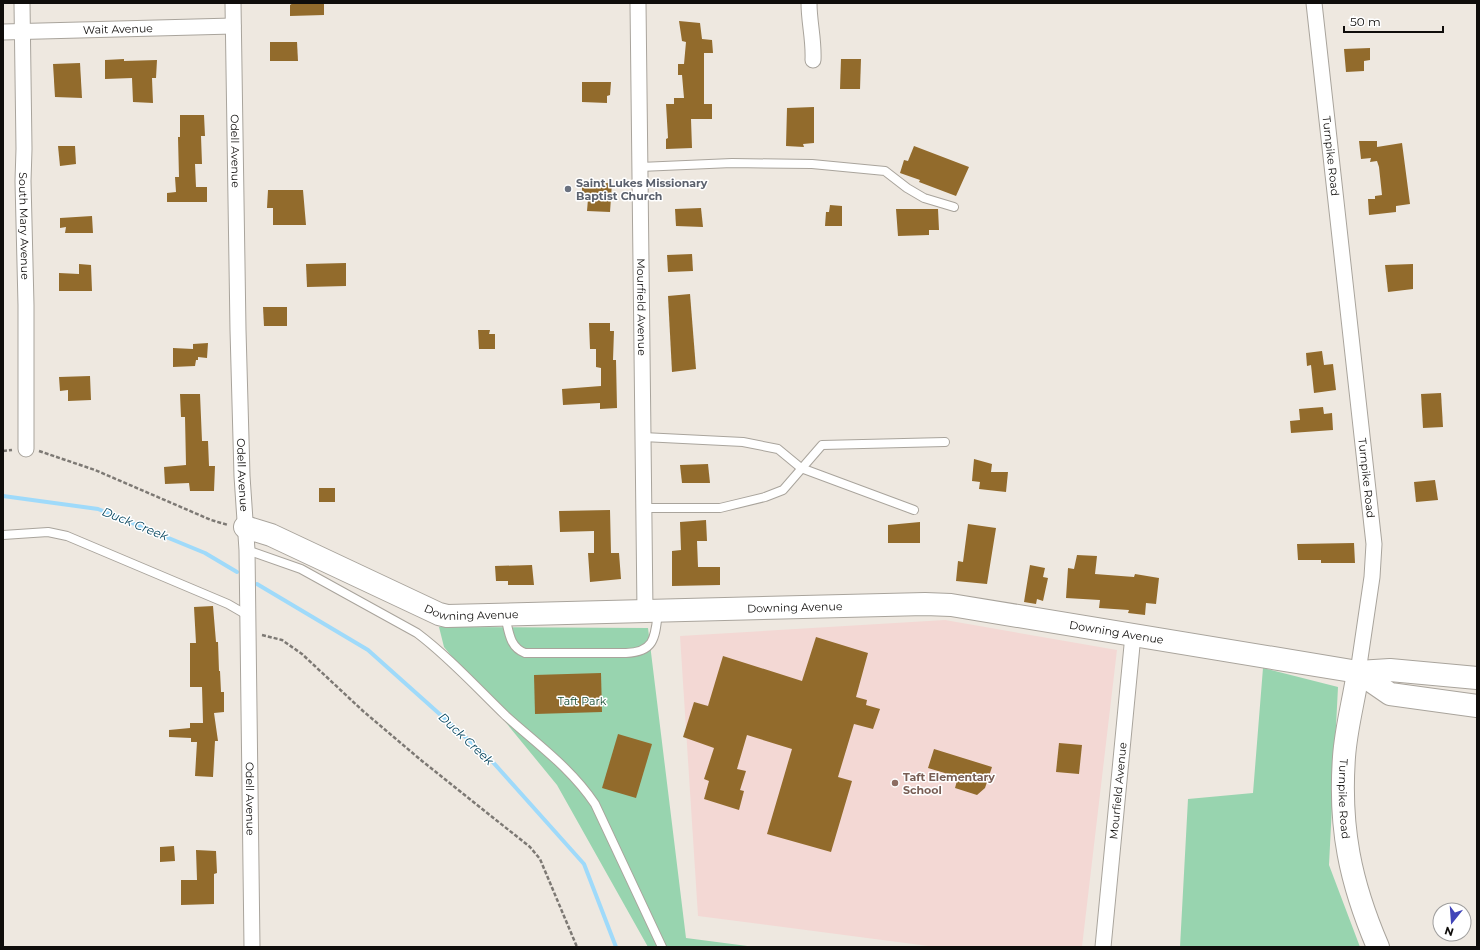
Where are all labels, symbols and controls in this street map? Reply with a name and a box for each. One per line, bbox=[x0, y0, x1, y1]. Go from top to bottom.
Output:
scale bar bbox=[1344, 8, 1443, 34]
text: 50 m bbox=[1350, 14, 1381, 29]
street label: Wait Avenue bbox=[83, 21, 153, 37]
street label: Odell Avenue bbox=[228, 114, 243, 188]
street label: Turnpike Road bbox=[1320, 115, 1342, 197]
street label: South Mary Avenue bbox=[16, 172, 32, 280]
place label: Saint Lukes Missionary Baptist Church bbox=[576, 176, 708, 203]
marker: Saint Lukes Missionary Baptist Church bbox=[563, 184, 573, 194]
street label: Mourfield Avenue bbox=[634, 258, 649, 356]
street label: Turnpike Road bbox=[1355, 437, 1378, 519]
street label: Odell Avenue bbox=[234, 438, 251, 513]
water label: Duck Creek bbox=[100, 504, 171, 544]
street label: Downing Avenue bbox=[747, 599, 843, 615]
street label: Downing Avenue bbox=[422, 601, 519, 623]
street label: Downing Avenue bbox=[1068, 618, 1165, 647]
park label: Taft Park bbox=[558, 694, 607, 708]
water label: Duck Creek bbox=[436, 709, 498, 769]
street label: Mourfield Avenue bbox=[1106, 741, 1130, 840]
street label: Turnpike Road bbox=[1336, 758, 1353, 840]
street label: Odell Avenue bbox=[243, 762, 258, 836]
place label: Taft Elementary School bbox=[903, 770, 995, 797]
marker: Taft Elementary School bbox=[890, 778, 900, 788]
north arrow bbox=[1432, 902, 1472, 942]
text: N bbox=[1443, 924, 1455, 940]

